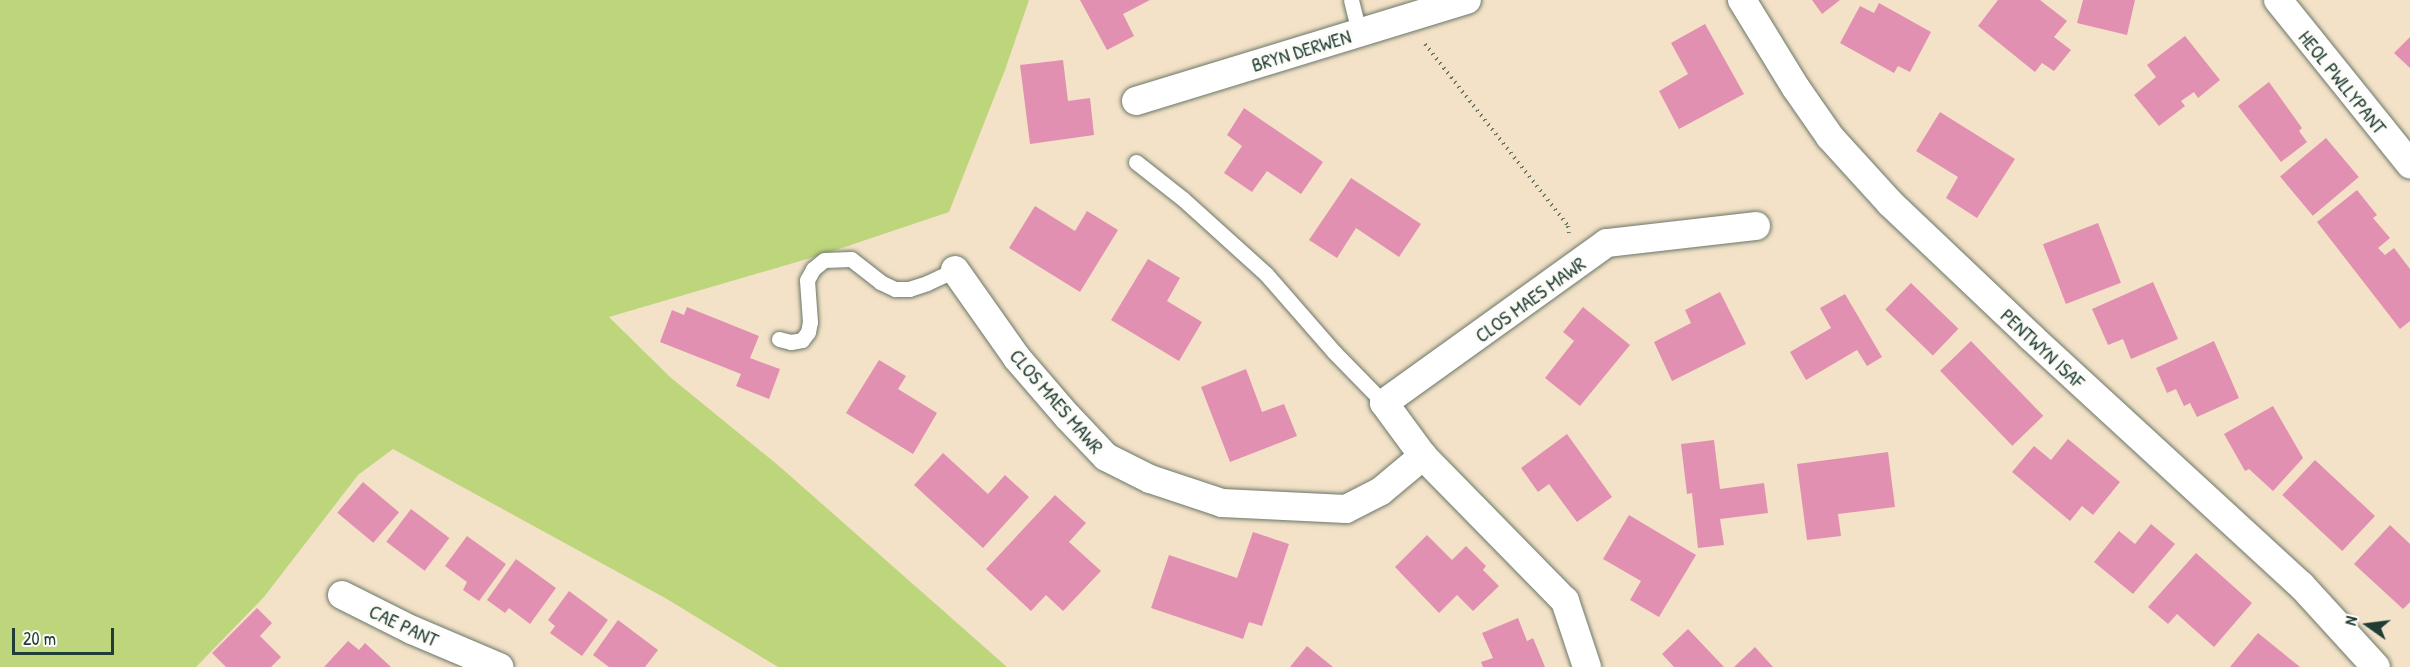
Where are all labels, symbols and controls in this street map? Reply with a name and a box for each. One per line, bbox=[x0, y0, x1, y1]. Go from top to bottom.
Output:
street label: BRYN DERWEN bbox=[1248, 24, 1354, 76]
street label: HEOL PWLLYPANT bbox=[2294, 25, 2392, 139]
street label: CLOS MAES MAWR bbox=[1470, 251, 1590, 347]
street label: PENTWYN ISAF bbox=[1996, 303, 2090, 393]
street label: CLOS MAES MAWR bbox=[1005, 344, 1109, 458]
north arrow bbox=[2338, 595, 2398, 655]
street label: CAE PANT bbox=[366, 599, 442, 651]
text: N bbox=[2339, 614, 2362, 627]
scale bar bbox=[15, 616, 117, 654]
text: 20 m bbox=[23, 626, 56, 651]

